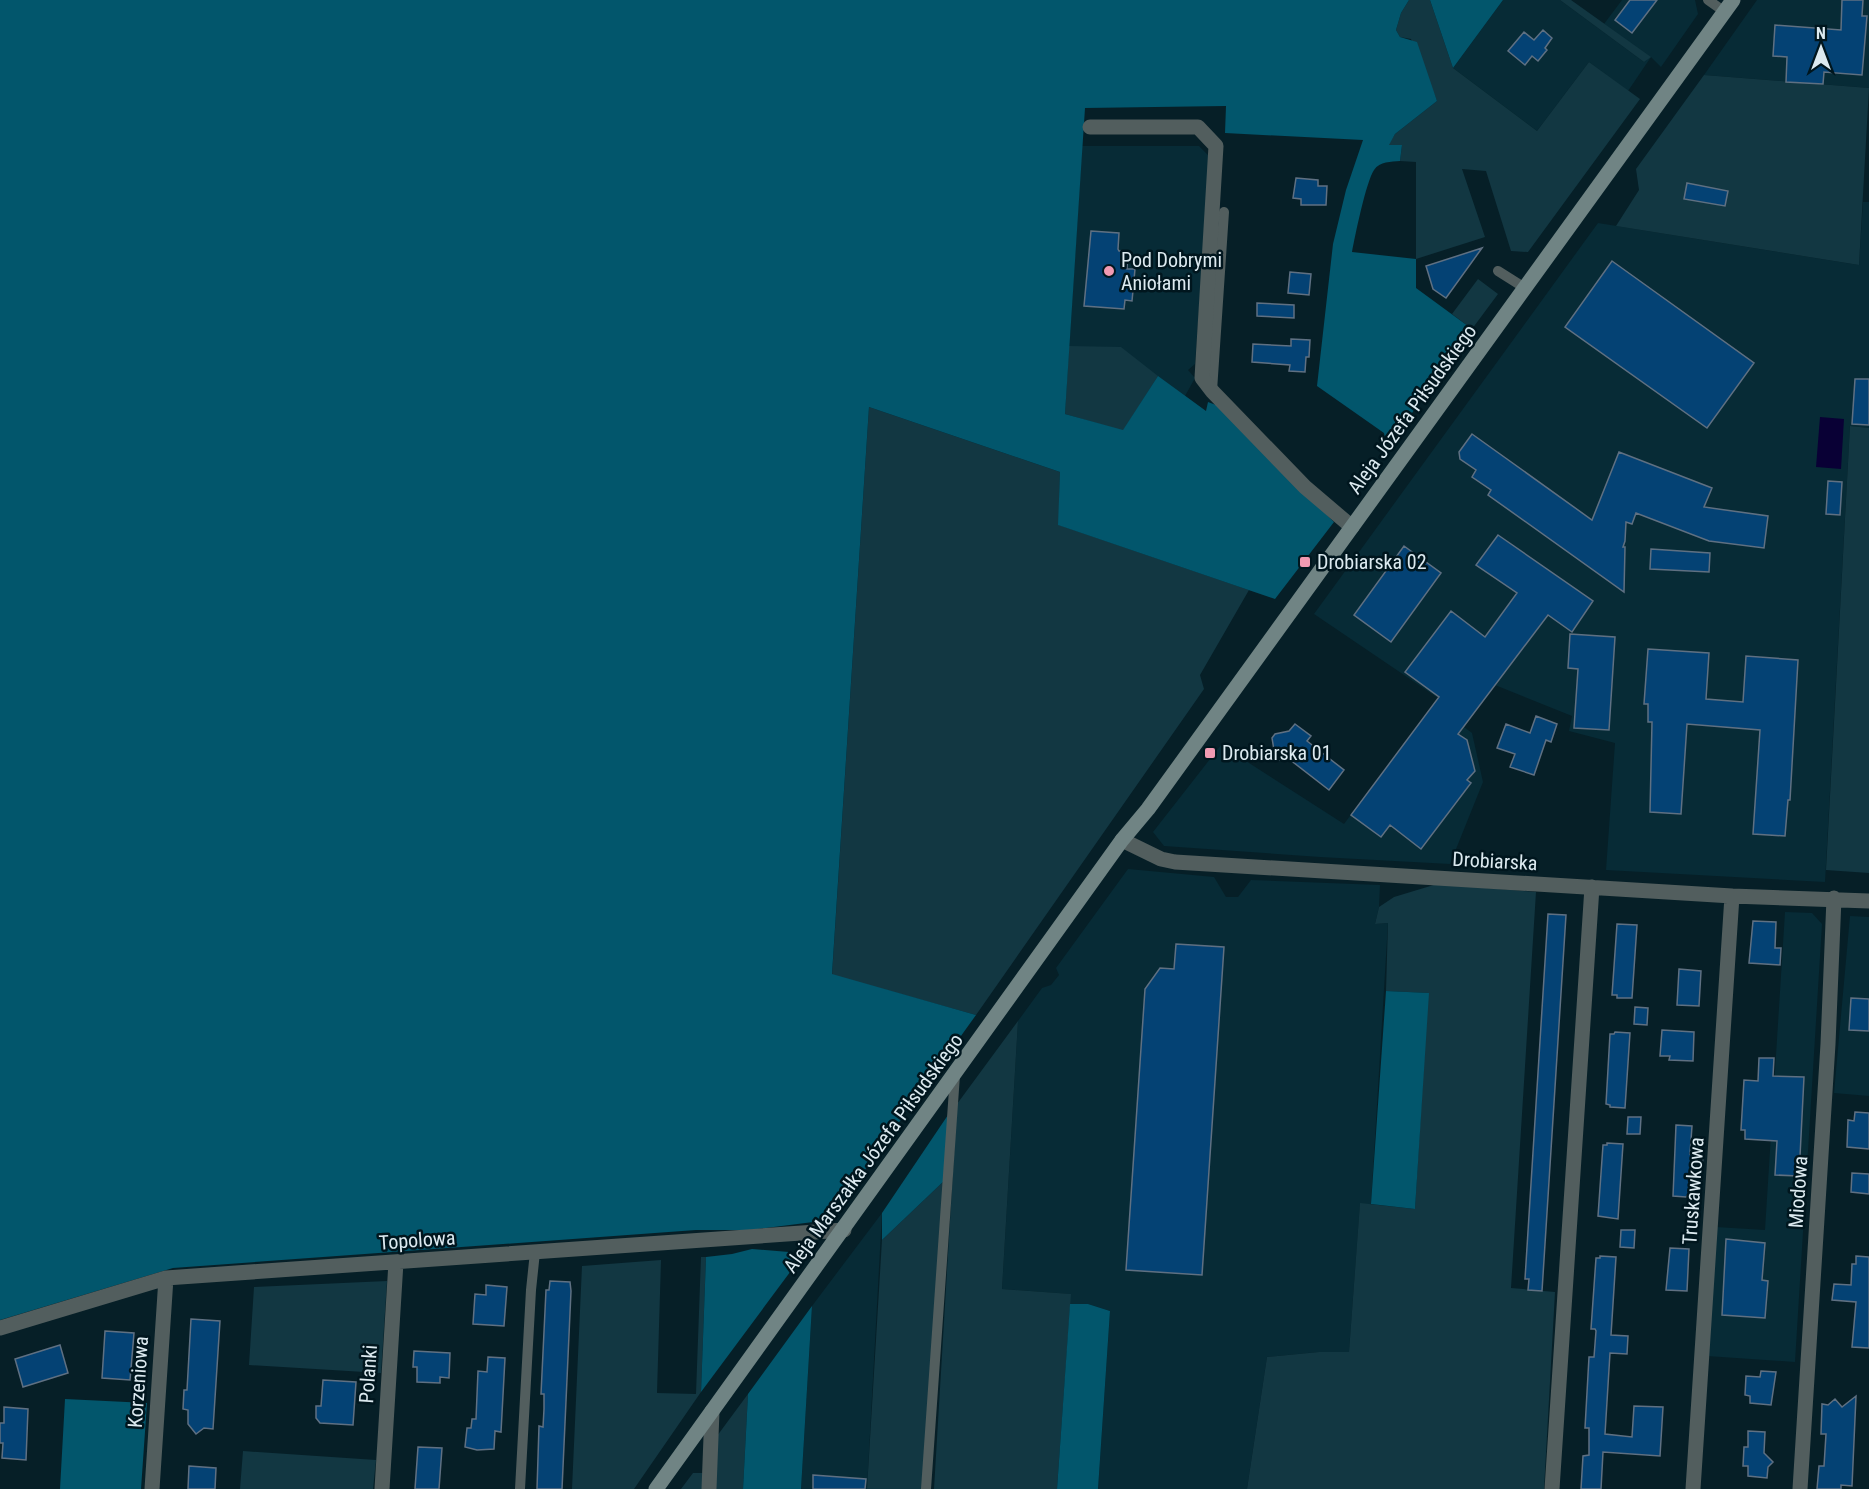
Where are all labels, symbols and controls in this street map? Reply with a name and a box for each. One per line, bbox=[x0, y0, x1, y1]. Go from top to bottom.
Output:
north arrow bbox=[1791, 18, 1851, 78]
text: N bbox=[1816, 24, 1826, 43]
place label: Pod Dobrymi Aniołami bbox=[1121, 248, 1222, 295]
marker: Pod Dobrymi Aniołami bbox=[1102, 264, 1116, 278]
street label: Aleja Józefa Piłsudskiego bbox=[1342, 320, 1482, 498]
place label: Drobiarska 02 bbox=[1317, 550, 1427, 574]
marker: Drobiarska 02 bbox=[1298, 555, 1312, 569]
place label: Drobiarska 01 bbox=[1222, 741, 1332, 765]
marker: Drobiarska 01 bbox=[1203, 746, 1217, 760]
street label: Drobiarska bbox=[1452, 847, 1538, 875]
street label: Aleja Marszałka Józefa Piłsudskiego bbox=[778, 1029, 968, 1277]
street label: Truskawkowa bbox=[1677, 1136, 1709, 1246]
street label: Miodowa bbox=[1784, 1155, 1812, 1229]
street label: Topolowa bbox=[378, 1225, 456, 1255]
street label: Korzeniowa bbox=[123, 1335, 153, 1429]
street label: Polanki bbox=[354, 1344, 382, 1404]

